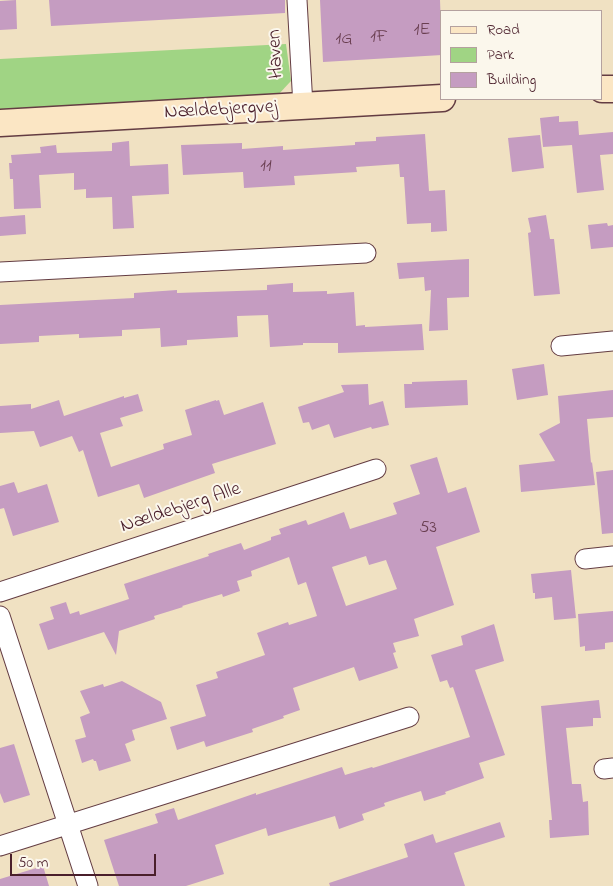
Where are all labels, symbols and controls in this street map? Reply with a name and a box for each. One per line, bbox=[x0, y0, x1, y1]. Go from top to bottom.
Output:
legend bbox=[440, 10, 603, 100]
text: Road bbox=[487, 19, 520, 41]
house number: 1E bbox=[414, 20, 430, 42]
house number: 1F bbox=[370, 27, 388, 49]
street label: Haven bbox=[264, 29, 290, 79]
house number: 1G bbox=[335, 29, 353, 51]
text: Park bbox=[487, 44, 514, 66]
text: Building bbox=[487, 69, 536, 91]
street label: Nældebjergvej bbox=[164, 96, 278, 126]
house number: 11 bbox=[260, 156, 272, 178]
street label: Nældebjerg Alle bbox=[118, 478, 244, 540]
house number: 53 bbox=[419, 518, 437, 540]
scale bar bbox=[12, 844, 159, 876]
text: 50 m bbox=[18, 852, 48, 874]

